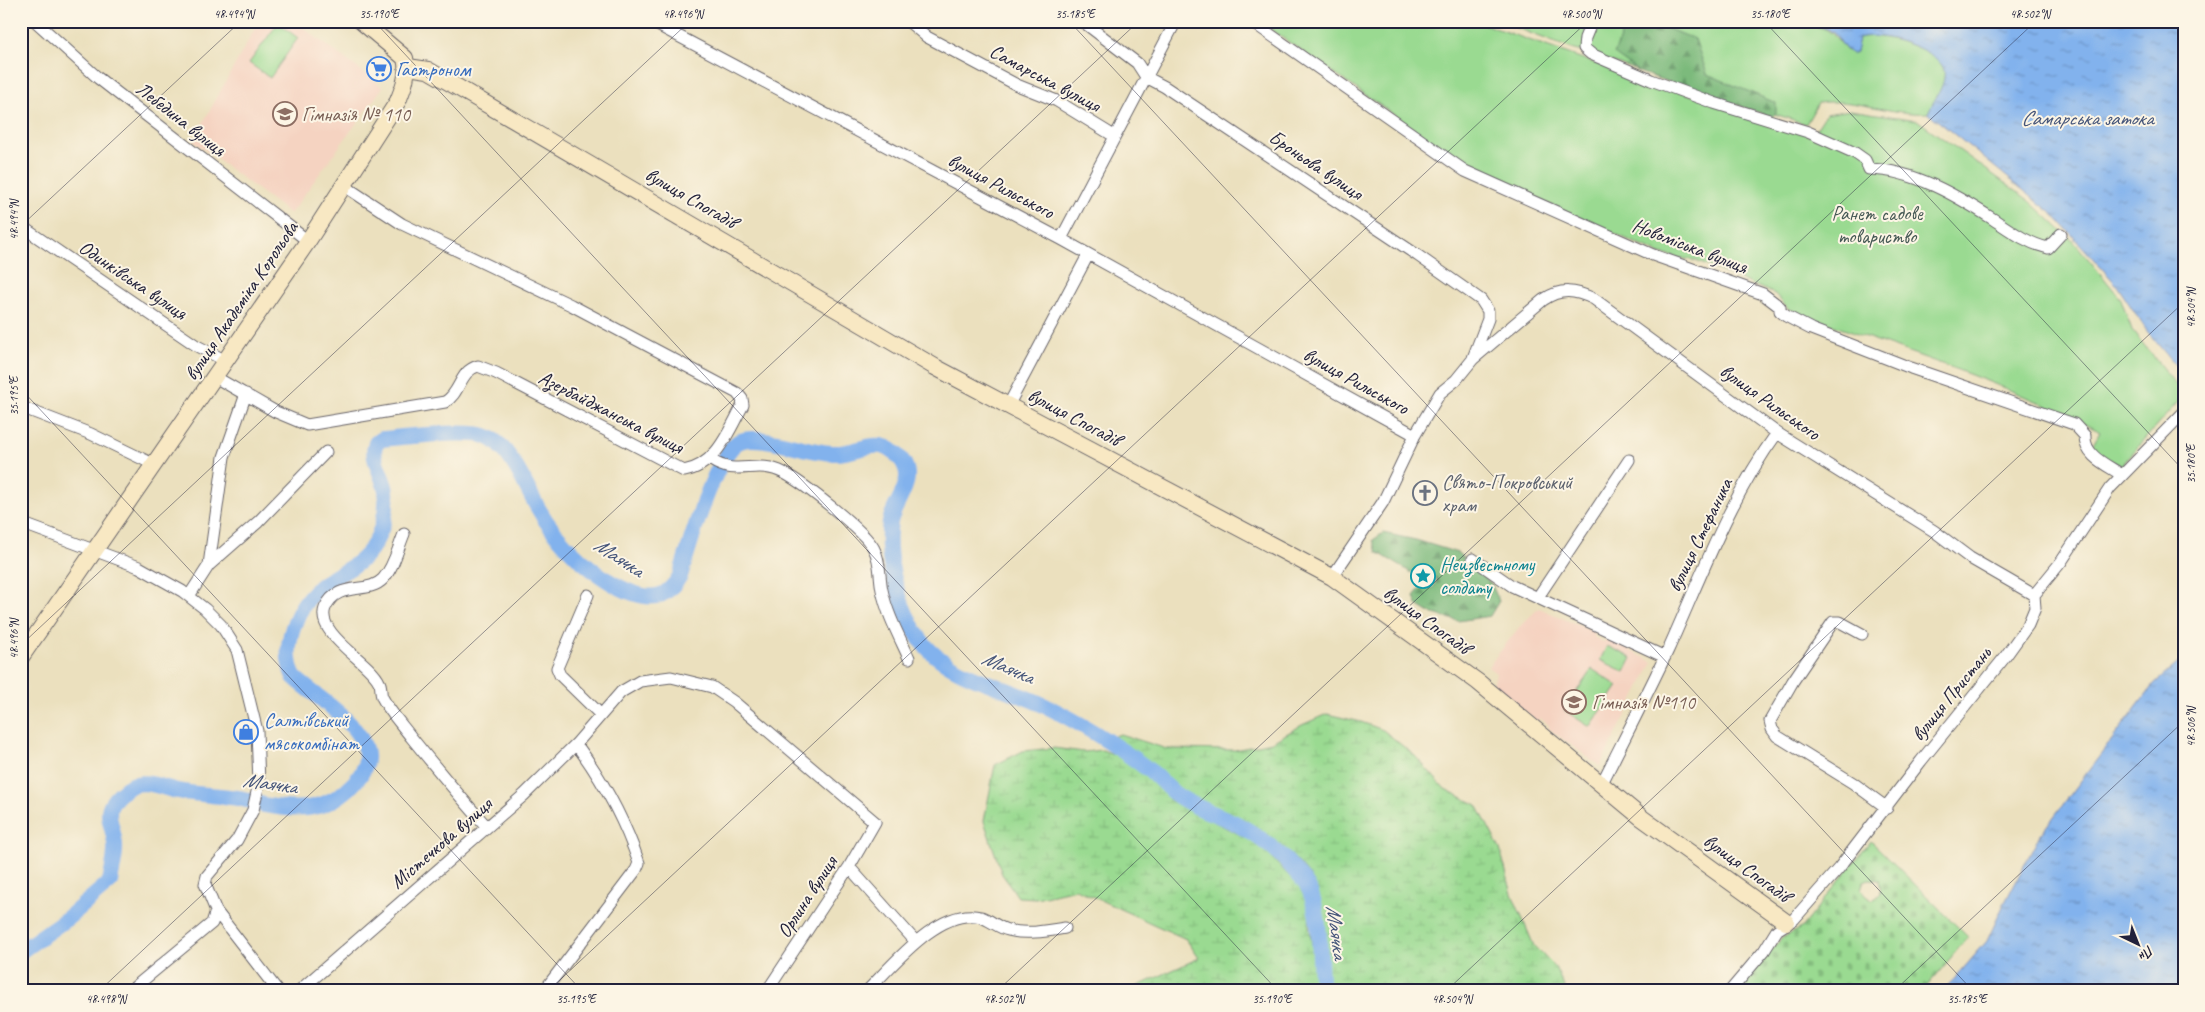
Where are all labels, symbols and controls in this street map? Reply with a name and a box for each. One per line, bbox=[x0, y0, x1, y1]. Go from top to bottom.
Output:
text: 48.494°N bbox=[214, 6, 256, 22]
text: 35.190°E bbox=[359, 6, 400, 22]
text: 48.496°N bbox=[663, 6, 705, 22]
text: 35.185°E bbox=[1055, 6, 1096, 22]
text: 48.500°N bbox=[1561, 6, 1603, 22]
text: 35.180°E bbox=[1750, 6, 1791, 22]
text: 48.502°N bbox=[2010, 6, 2052, 22]
street label: Самарська вулиця bbox=[985, 38, 1107, 119]
supermarket icon: Гастроном bbox=[366, 56, 392, 82]
place label: Гастроном bbox=[396, 57, 472, 82]
street label: Лебедина вулиця bbox=[131, 76, 232, 162]
school or university icon: Гімназія № 110 bbox=[272, 101, 298, 127]
place label: Гімназія № 110 bbox=[302, 102, 412, 127]
water label: Самарська затока bbox=[2021, 105, 2155, 131]
street label: Броньова вулиця bbox=[1264, 124, 1370, 207]
street label: вулиця Рильського bbox=[944, 148, 1059, 225]
street label: вулиця Спогадів bbox=[641, 162, 746, 237]
text: 48.494°N bbox=[6, 198, 22, 240]
park label: Ранет садове товариство bbox=[1831, 201, 1924, 249]
street label: Новоміська вулиця bbox=[1629, 213, 1752, 280]
street label: вулиця Академіка Корольова bbox=[179, 215, 305, 385]
street label: Одинківська вулиця bbox=[74, 235, 193, 326]
text: 48.504°N bbox=[2183, 286, 2199, 328]
street label: вулиця Рильського bbox=[1299, 342, 1414, 421]
street label: вулиця Рильського bbox=[1715, 358, 1826, 446]
street label: Азербайджанська вулиця bbox=[534, 365, 689, 461]
text: 35.195°E bbox=[6, 375, 22, 416]
street label: вулиця Спогадів bbox=[1023, 382, 1129, 454]
text: 35.180°E bbox=[2183, 443, 2199, 484]
place label: Свято-Покровський храм bbox=[1442, 470, 1574, 518]
street label: вулиця Стефаника bbox=[1662, 473, 1739, 596]
church icon: Свято-Покровський храм bbox=[1412, 480, 1438, 506]
water label: Маячка bbox=[589, 531, 651, 584]
place label: Неизвестному солдату bbox=[1440, 552, 1536, 600]
place icon: Неизвестному солдату bbox=[1410, 563, 1436, 589]
street label: вулиця Спогадів bbox=[1379, 580, 1479, 663]
text: 48.496°N bbox=[6, 617, 22, 659]
street label: вулиця Пристань bbox=[1905, 641, 1998, 746]
water label: Маячка bbox=[978, 644, 1040, 690]
school or university icon: Гімназія №110 bbox=[1561, 689, 1587, 715]
place label: Гімназія №110 bbox=[1592, 690, 1697, 715]
text: 48.506°N bbox=[2183, 705, 2199, 747]
place label: Салтівський мясокомбінат bbox=[264, 708, 361, 756]
shop icon: Салтівський мясокомбінат bbox=[233, 719, 259, 745]
water label: Маячка bbox=[241, 766, 301, 800]
street label: Містечкова вулиця bbox=[385, 790, 499, 894]
street label: вулиця Спогадів bbox=[1699, 828, 1799, 911]
street label: Орлина вулиця bbox=[771, 850, 844, 943]
water label: Маячка bbox=[1320, 903, 1354, 963]
north arrow bbox=[2112, 920, 2162, 970]
text: Пн bbox=[2135, 942, 2158, 965]
text: 48.498°N bbox=[86, 991, 128, 1007]
text: 35.195°E bbox=[556, 991, 597, 1007]
text: 48.502°N bbox=[984, 991, 1026, 1007]
text: 35.190°E bbox=[1252, 991, 1293, 1007]
text: 48.504°N bbox=[1432, 991, 1474, 1007]
text: 35.185°E bbox=[1947, 991, 1988, 1007]

